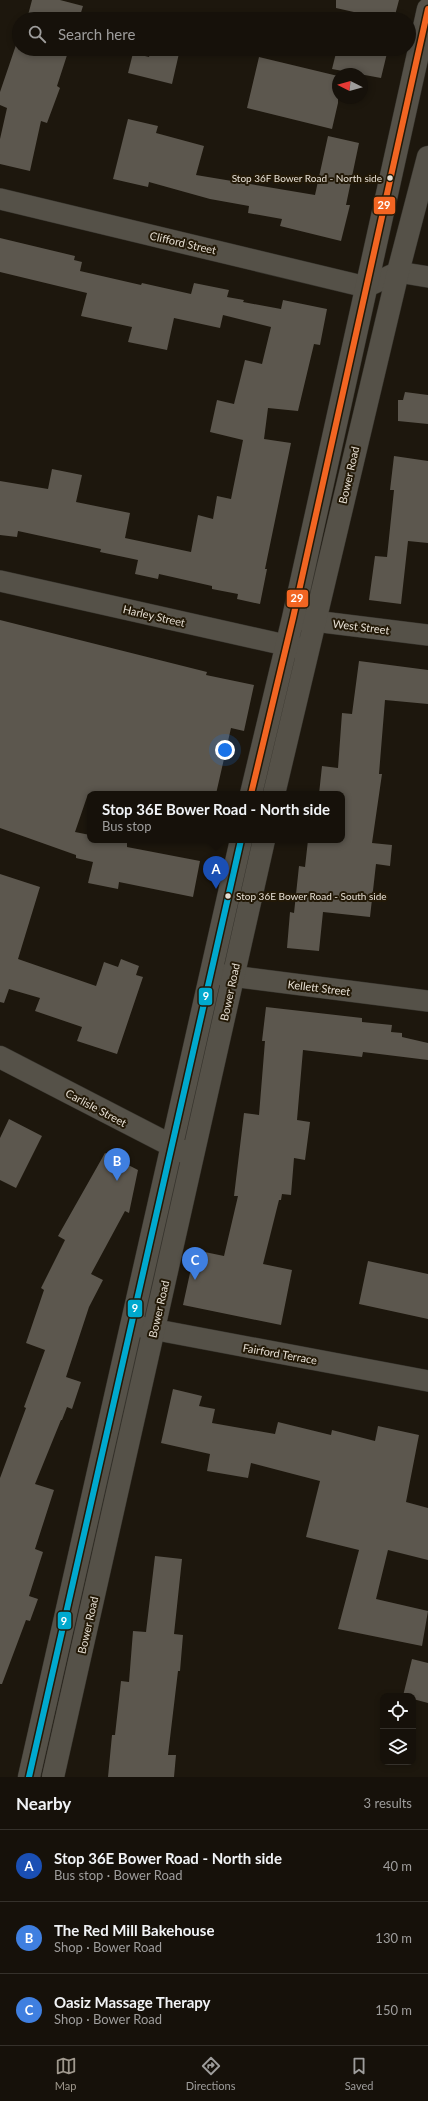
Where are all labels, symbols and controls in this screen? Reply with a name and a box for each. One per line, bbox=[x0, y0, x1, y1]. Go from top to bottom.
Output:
search box bbox=[12, 12, 416, 56]
icon: search bbox=[26, 23, 48, 45]
text: Search here bbox=[58, 25, 135, 43]
north arrow bbox=[332, 68, 368, 104]
place label: Stop 36F Bower Road - North side bbox=[232, 172, 382, 184]
marker: Stop 36F Bower Road - North side bbox=[385, 173, 395, 183]
line badge: 29 bbox=[373, 196, 396, 215]
text: 29 bbox=[378, 198, 390, 211]
street label: Clifford Street bbox=[149, 229, 218, 256]
street label: Bower Road bbox=[336, 445, 361, 505]
line badge: 29 bbox=[286, 589, 309, 608]
text: 29 bbox=[291, 591, 303, 604]
street label: Harley Street bbox=[122, 602, 186, 629]
street label: West Street bbox=[332, 617, 390, 636]
your location bbox=[215, 740, 235, 760]
popup bbox=[87, 791, 345, 843]
text: Stop 36E Bower Road - North side bbox=[102, 800, 330, 818]
text: Bus stop bbox=[102, 818, 151, 834]
pin: A bbox=[203, 856, 229, 889]
place label: Stop 36E Bower Road - South side bbox=[236, 890, 387, 902]
marker: Stop 36E Bower Road - South side bbox=[223, 891, 233, 901]
street label: Bower Road bbox=[217, 962, 242, 1022]
street label: Kellett Street bbox=[287, 977, 351, 998]
line badge: 9 bbox=[198, 987, 213, 1006]
text: 9 bbox=[203, 989, 209, 1002]
street label: Carlisle Street bbox=[64, 1086, 129, 1129]
pin: B bbox=[104, 1148, 130, 1181]
pin: C bbox=[182, 1247, 208, 1280]
street label: Bower Road bbox=[146, 1279, 171, 1339]
line badge: 9 bbox=[127, 1299, 143, 1318]
text: 9 bbox=[132, 1301, 138, 1314]
street label: Fairford Terrace bbox=[242, 1341, 318, 1366]
street label: Bower Road bbox=[75, 1595, 100, 1655]
line badge: 9 bbox=[57, 1611, 72, 1630]
text: 9 bbox=[61, 1614, 67, 1627]
map controls bbox=[380, 1693, 416, 1765]
button: locate bbox=[380, 1693, 416, 1729]
button: layers bbox=[380, 1729, 416, 1765]
text: Nearby bbox=[16, 1793, 71, 1814]
text: 3 results bbox=[364, 1795, 412, 1811]
text: Stop 36E Bower Road - North side bbox=[54, 1849, 282, 1867]
text: A bbox=[24, 1858, 34, 1874]
text: 40 m bbox=[383, 1858, 412, 1874]
text: Bus stop · Bower Road bbox=[54, 1867, 183, 1883]
text: The Red Mill Bakehouse bbox=[54, 1921, 214, 1939]
text: B bbox=[25, 1930, 33, 1946]
text: 130 m bbox=[375, 1930, 412, 1946]
text: Shop · Bower Road bbox=[54, 1939, 162, 1955]
text: Oasiz Massage Therapy bbox=[54, 1993, 211, 2011]
text: C bbox=[25, 2002, 33, 2018]
text: 150 m bbox=[375, 2002, 412, 2018]
text: Shop · Bower Road bbox=[54, 2011, 162, 2027]
tab: Map bbox=[55, 2055, 77, 2092]
tab: Directions bbox=[186, 2055, 235, 2092]
tab: Saved bbox=[345, 2055, 373, 2092]

